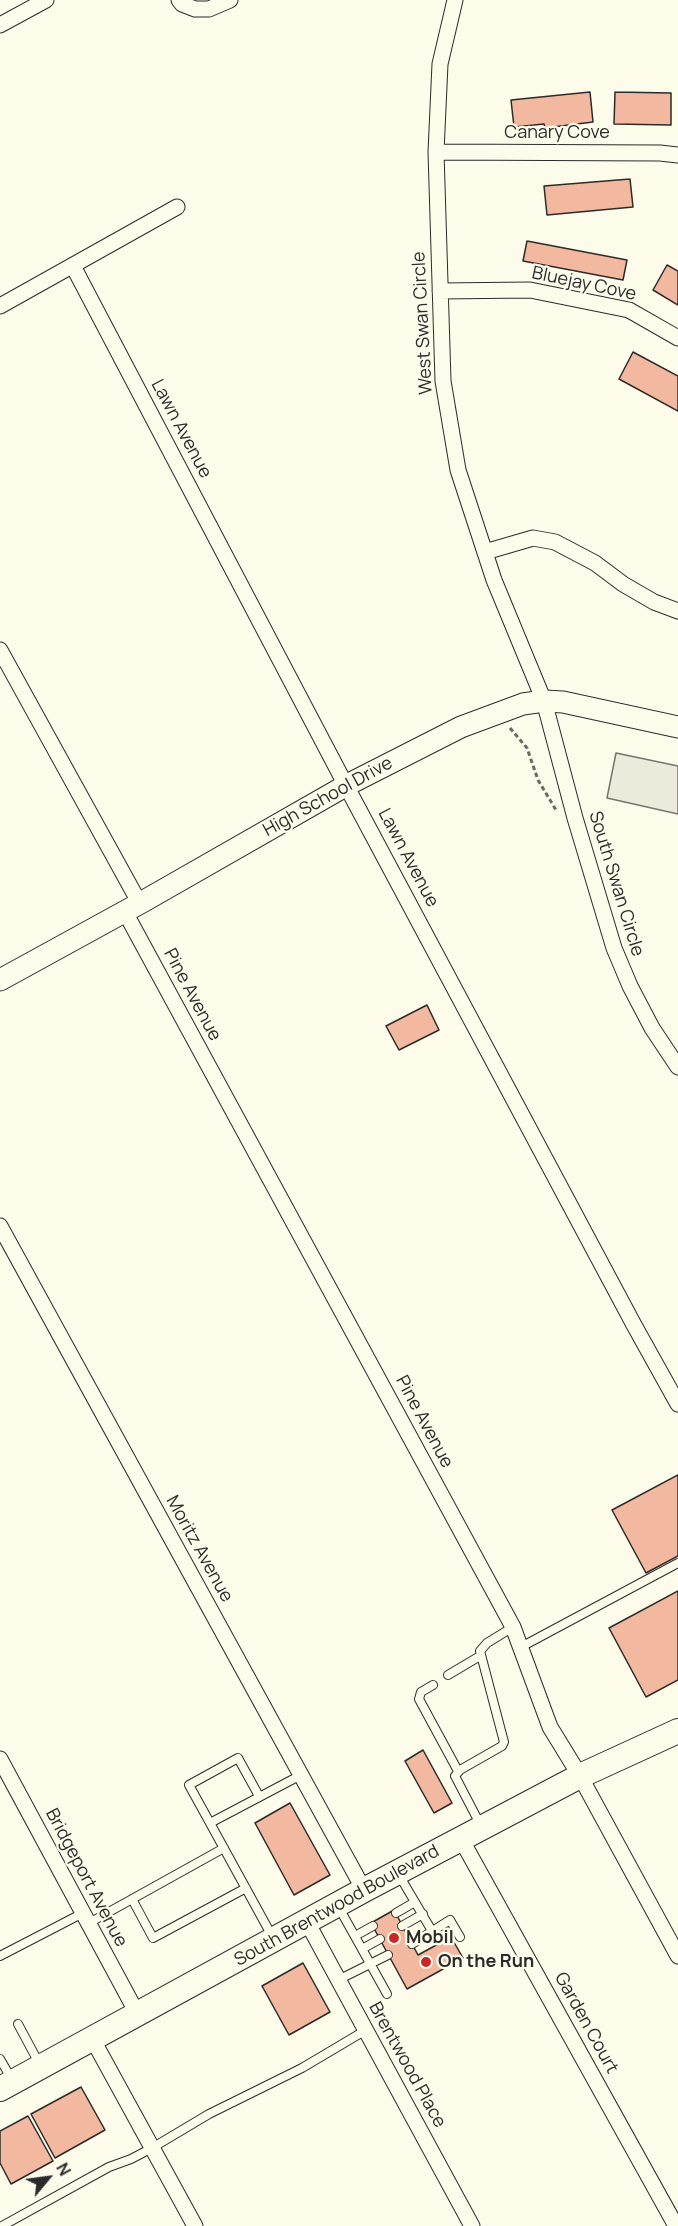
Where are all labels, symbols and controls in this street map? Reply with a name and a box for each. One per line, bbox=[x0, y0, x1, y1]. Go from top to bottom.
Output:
street label: Canary Cove bbox=[504, 122, 610, 144]
street label: West Swan Circle bbox=[408, 251, 438, 395]
street label: Bluejay Cove bbox=[530, 262, 638, 306]
street label: Lawn Avenue bbox=[146, 376, 216, 482]
street label: High School Drive bbox=[260, 753, 396, 841]
street label: Lawn Avenue bbox=[373, 805, 443, 911]
street label: South Swan Circle bbox=[584, 809, 648, 959]
street label: Pine Avenue bbox=[159, 945, 225, 1045]
street label: Pine Avenue bbox=[391, 1372, 457, 1472]
street label: Moritz Avenue bbox=[161, 1492, 237, 1606]
street label: Bridgeport Avenue bbox=[40, 1805, 132, 1951]
street label: South Brentwood Boulevard bbox=[231, 1841, 443, 1971]
place label: Mobil bbox=[406, 1927, 454, 1949]
marker: Mobil bbox=[387, 1931, 401, 1945]
place label: On the Run bbox=[438, 1951, 534, 1973]
marker: On the Run bbox=[419, 1955, 433, 1969]
street label: Garden Court bbox=[549, 1969, 623, 2077]
street label: Brentwood Place bbox=[364, 1999, 450, 2131]
north arrow bbox=[18, 2148, 78, 2208]
text: N bbox=[51, 2159, 76, 2180]

